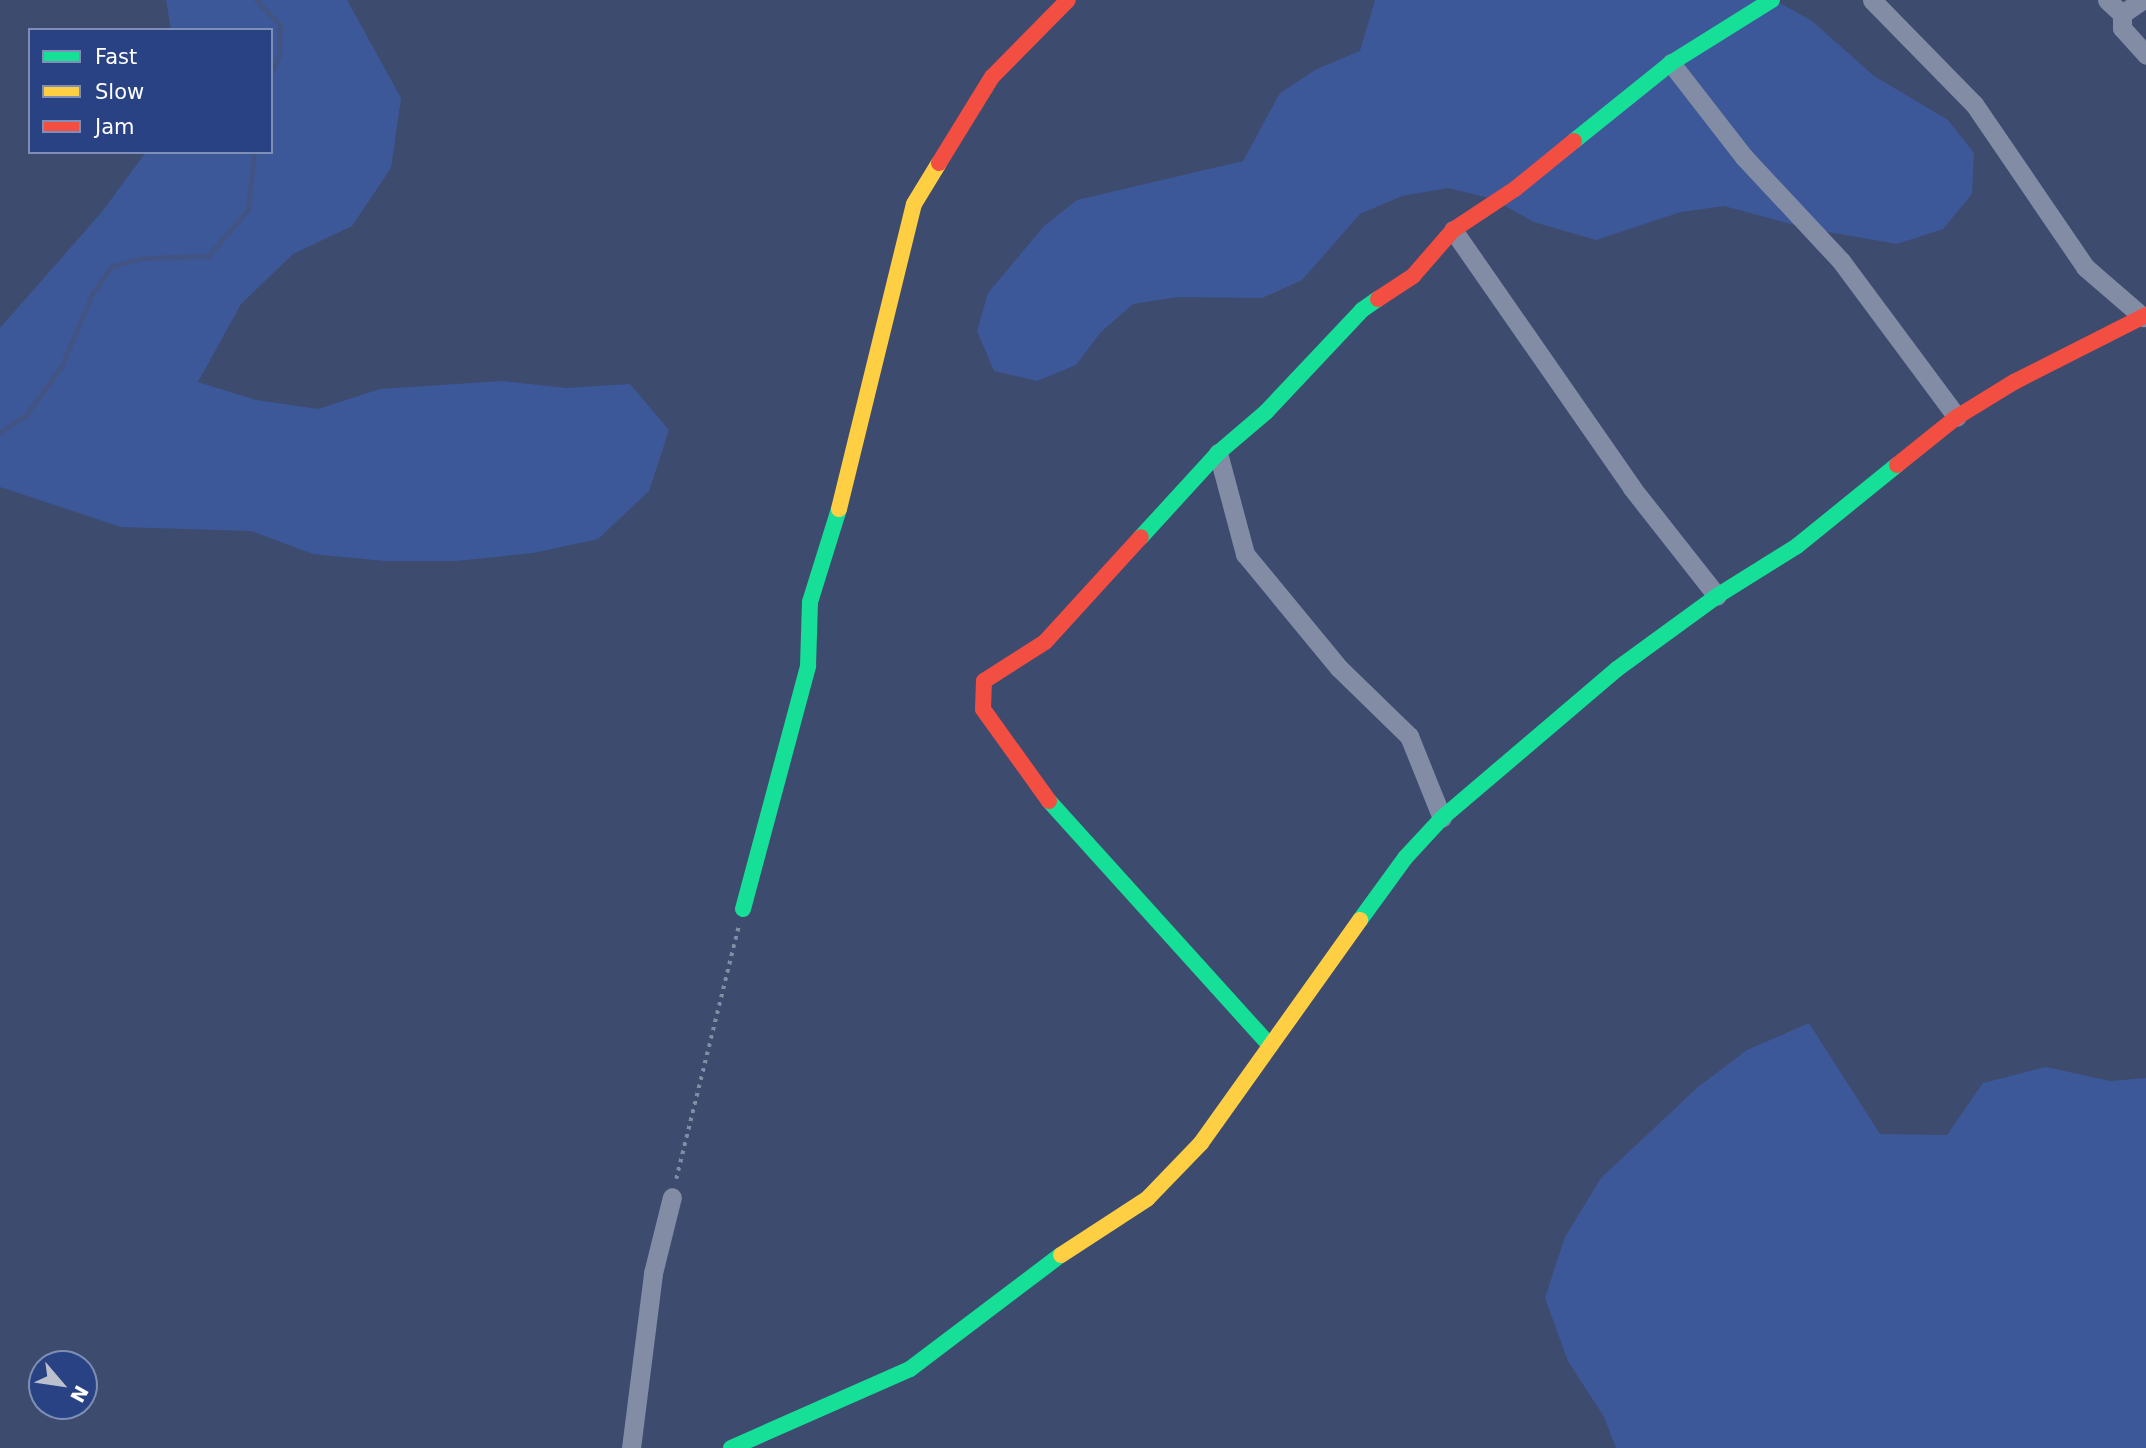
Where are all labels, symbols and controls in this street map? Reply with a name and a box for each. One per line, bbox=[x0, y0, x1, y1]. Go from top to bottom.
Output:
legend bbox=[28, 28, 273, 154]
text: Fast bbox=[95, 45, 137, 69]
text: Slow bbox=[95, 80, 144, 104]
text: Jam bbox=[95, 115, 135, 139]
north arrow bbox=[28, 1350, 98, 1420]
text: N bbox=[66, 1382, 93, 1407]

